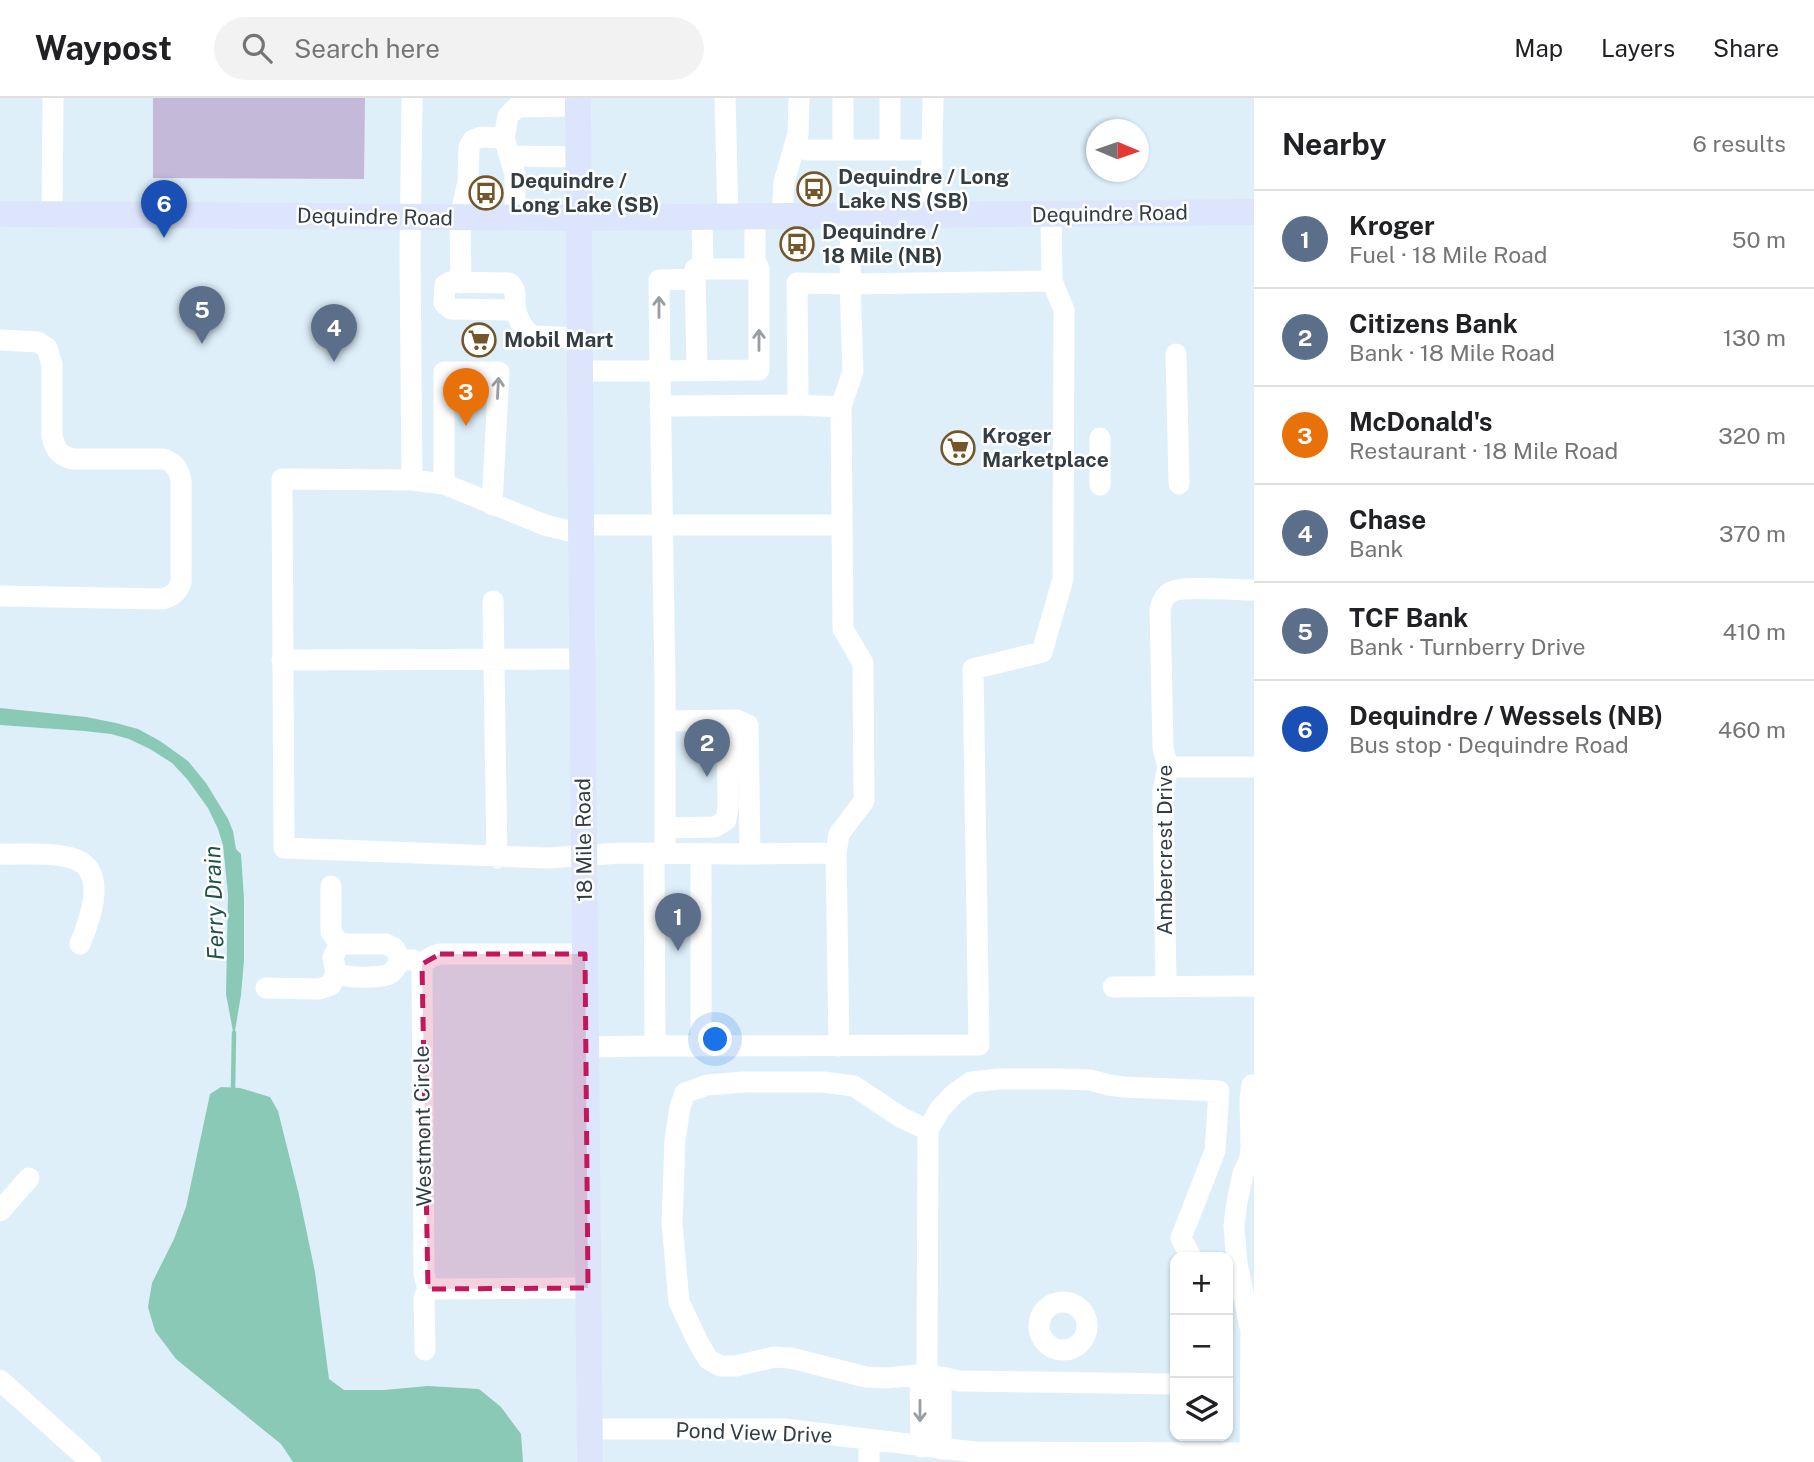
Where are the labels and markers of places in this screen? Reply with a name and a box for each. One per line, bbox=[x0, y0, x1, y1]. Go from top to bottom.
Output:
place label: Dequindre / Long Lake NS (SB) bbox=[838, 164, 1009, 213]
place label: Dequindre / Long Lake (SB) bbox=[510, 168, 660, 217]
bus stop icon: Dequindre / Long Lake NS (SB) bbox=[795, 170, 833, 208]
bus stop icon: Dequindre / Long Lake (SB) bbox=[467, 174, 505, 212]
pin: 6 bbox=[141, 180, 187, 238]
place label: Dequindre / 18 Mile (NB) bbox=[822, 219, 943, 268]
bus stop icon: Dequindre / 18 Mile (NB) bbox=[778, 225, 816, 263]
pin: 5 bbox=[179, 286, 225, 344]
pin: 4 bbox=[311, 304, 357, 362]
supermarket icon: Mobil Mart bbox=[460, 321, 498, 359]
place label: Mobil Mart bbox=[504, 327, 614, 352]
pin: 3 bbox=[443, 368, 489, 426]
place label: Kroger Marketplace bbox=[982, 423, 1109, 472]
supermarket icon: Kroger Marketplace bbox=[939, 429, 977, 467]
pin: 2 bbox=[684, 719, 730, 777]
pin: 1 bbox=[655, 893, 701, 951]

